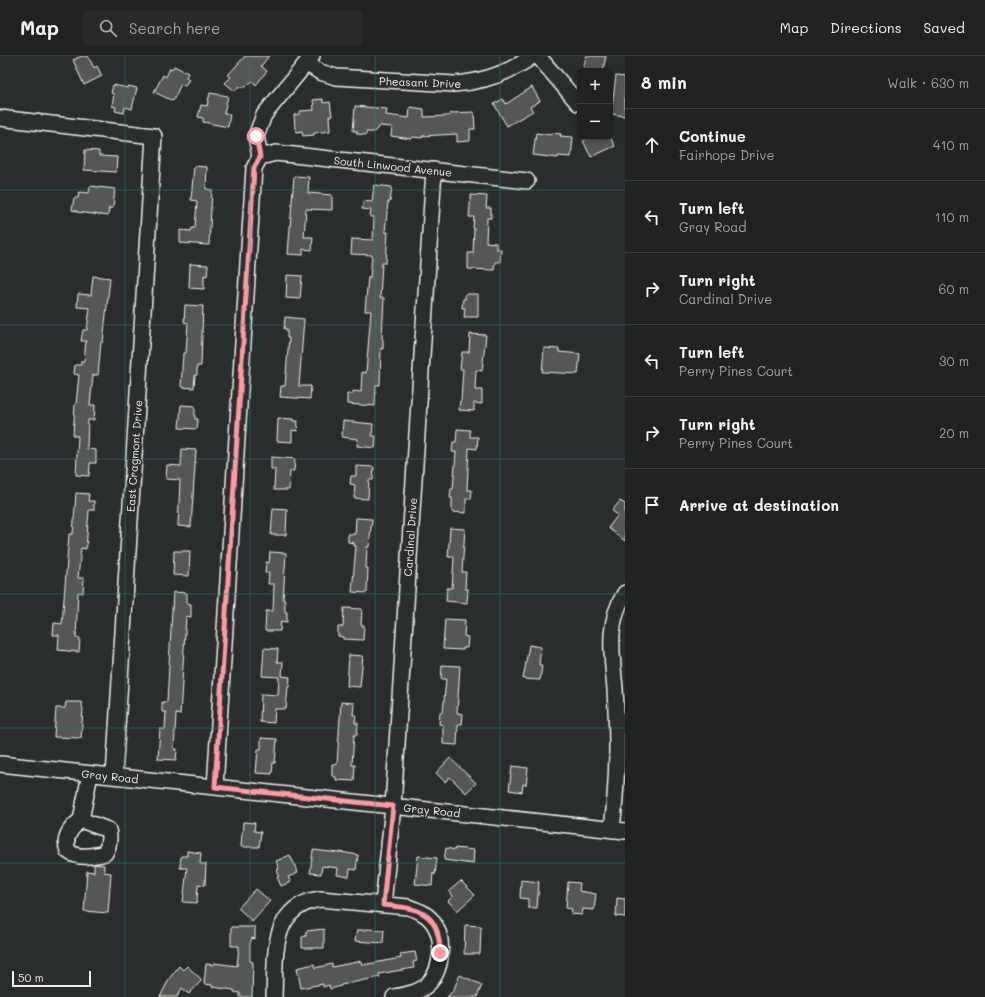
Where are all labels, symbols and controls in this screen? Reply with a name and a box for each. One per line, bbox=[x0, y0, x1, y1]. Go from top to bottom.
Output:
search box bbox=[83, 10, 363, 46]
text: Map bbox=[20, 15, 59, 40]
icon: search bbox=[97, 17, 119, 39]
text: Search here bbox=[129, 18, 220, 38]
text: Map bbox=[780, 18, 808, 37]
text: Directions bbox=[830, 18, 901, 37]
text: Saved bbox=[923, 18, 965, 37]
map controls bbox=[577, 68, 613, 140]
button: + bbox=[577, 68, 613, 104]
text: 8 min bbox=[641, 71, 687, 93]
street label: Pheasant Drive bbox=[379, 73, 462, 91]
text: Walk · 630 m bbox=[887, 74, 969, 91]
button: − bbox=[577, 104, 613, 140]
text: Continue bbox=[679, 126, 746, 146]
route start bbox=[247, 127, 265, 145]
icon: ahead bbox=[641, 134, 663, 156]
text: 410 m bbox=[933, 136, 969, 153]
text: Fairhope Drive bbox=[679, 146, 775, 163]
street label: South Linwood Avenue bbox=[333, 152, 453, 180]
text: Turn left bbox=[679, 198, 744, 218]
icon: left bbox=[641, 206, 663, 228]
text: 110 m bbox=[935, 208, 969, 225]
text: Gray Road bbox=[679, 218, 747, 235]
text: Turn right bbox=[679, 270, 756, 290]
icon: right bbox=[641, 278, 663, 300]
text: 60 m bbox=[939, 280, 969, 297]
text: Cardinal Drive bbox=[679, 290, 772, 307]
text: Turn left bbox=[679, 342, 744, 362]
icon: left bbox=[641, 350, 663, 372]
text: 30 m bbox=[939, 352, 969, 369]
text: Perry Pines Court bbox=[679, 362, 793, 379]
street label: East Cragmont Drive bbox=[123, 399, 145, 513]
text: Turn right bbox=[679, 414, 756, 434]
icon: right bbox=[641, 422, 663, 444]
text: 20 m bbox=[939, 424, 969, 441]
text: Perry Pines Court bbox=[679, 434, 793, 451]
icon: arrive bbox=[641, 494, 663, 516]
text: Arrive at destination bbox=[679, 495, 839, 515]
street label: Cardinal Drive bbox=[400, 497, 420, 577]
street label: Gray Road bbox=[81, 766, 139, 786]
street label: Gray Road bbox=[403, 800, 461, 820]
route end bbox=[431, 944, 449, 962]
scale bar bbox=[12, 969, 91, 988]
text: 50 m bbox=[18, 970, 44, 985]

